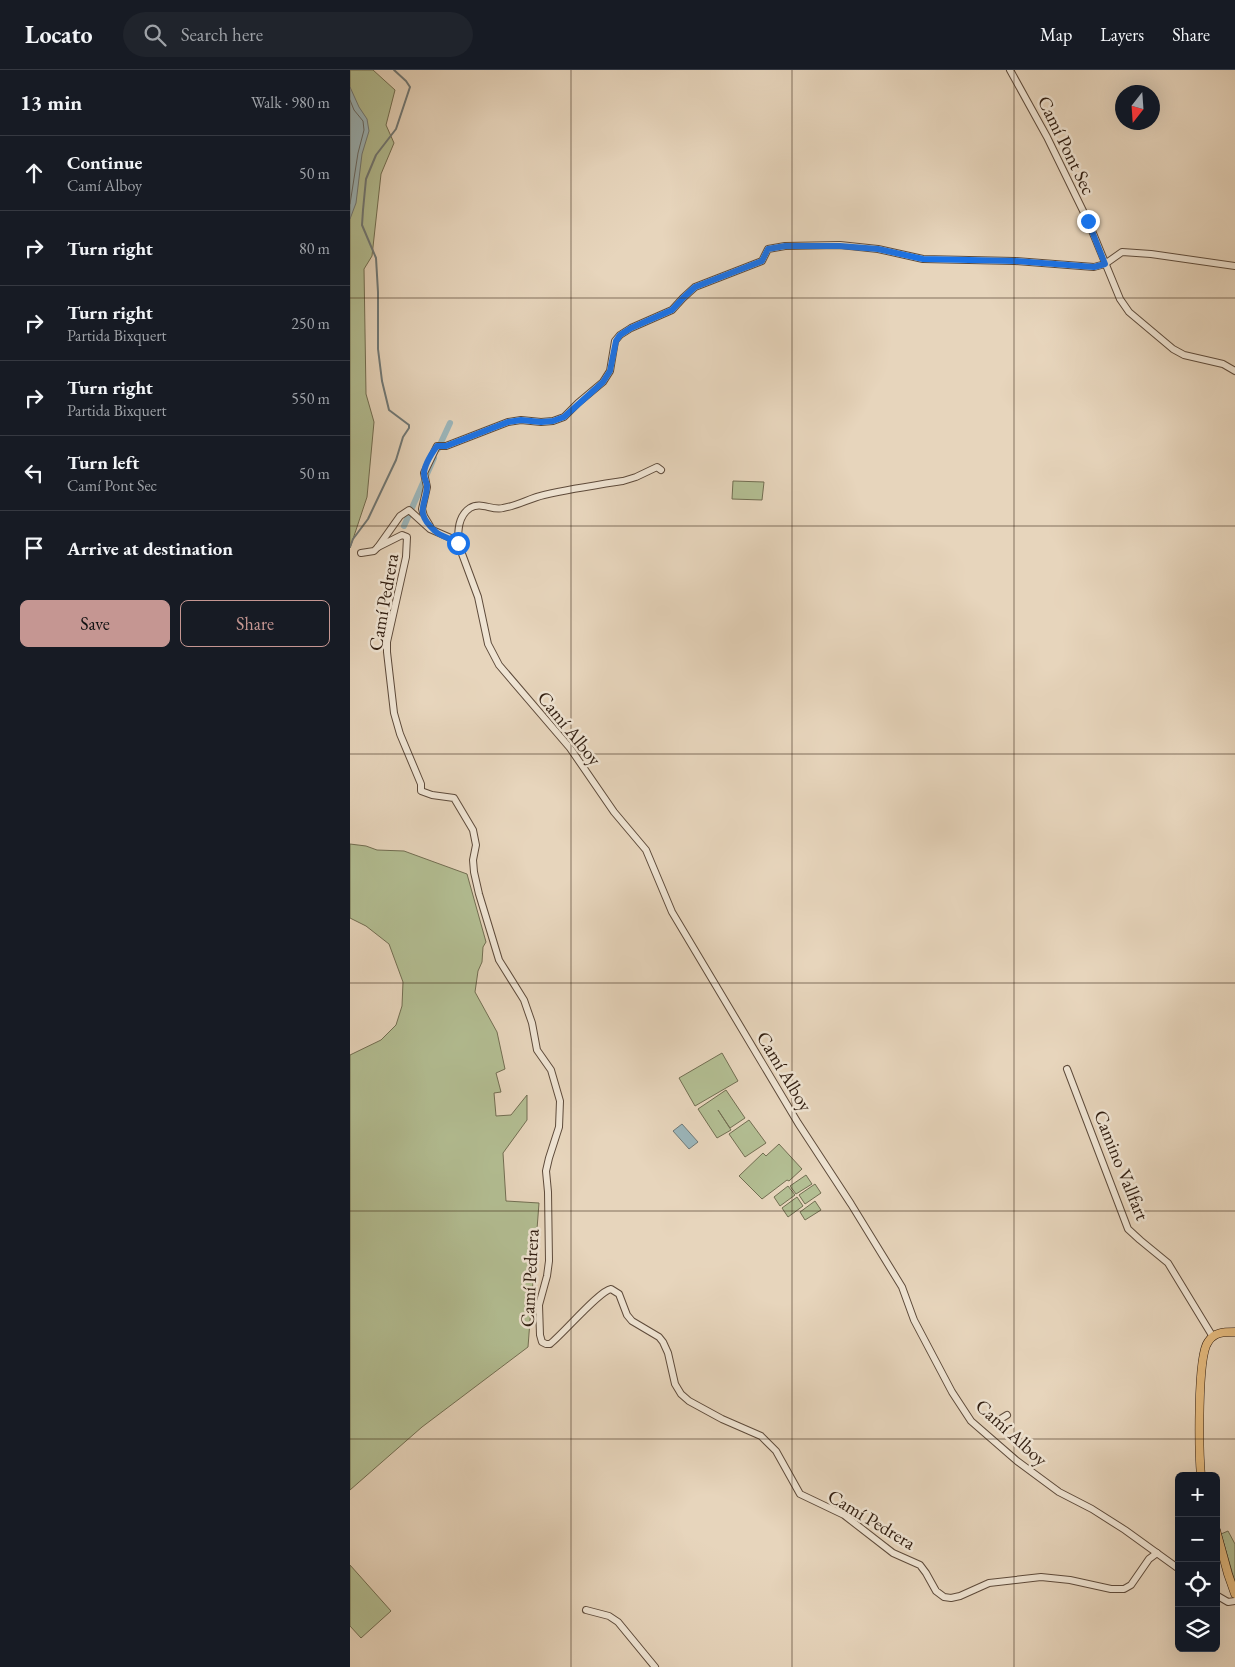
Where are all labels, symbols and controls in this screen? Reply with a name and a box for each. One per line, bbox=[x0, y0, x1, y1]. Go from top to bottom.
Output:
search box bbox=[123, 12, 473, 57]
text: Locato bbox=[25, 19, 93, 50]
icon: search bbox=[141, 21, 169, 49]
text: Search here bbox=[181, 22, 263, 47]
text: Map bbox=[1040, 23, 1072, 46]
text: Layers bbox=[1100, 23, 1144, 46]
text: Share bbox=[1172, 23, 1210, 46]
north arrow bbox=[1115, 85, 1160, 130]
text: 13 min bbox=[20, 89, 82, 116]
text: Walk · 980 m bbox=[251, 92, 330, 113]
street label: Camí Pont Sec bbox=[1032, 92, 1101, 199]
text: Continue bbox=[67, 150, 142, 175]
icon: ahead bbox=[20, 159, 48, 187]
text: 50 m bbox=[299, 163, 330, 184]
text: Camí Alboy bbox=[67, 175, 142, 196]
route end bbox=[1077, 210, 1100, 233]
icon: right bbox=[20, 234, 48, 262]
text: Turn right bbox=[67, 236, 153, 261]
text: 80 m bbox=[299, 238, 330, 259]
text: Turn right bbox=[67, 300, 153, 325]
icon: right bbox=[20, 309, 48, 337]
text: 250 m bbox=[291, 313, 330, 334]
text: Partida Bixquert bbox=[67, 325, 167, 346]
text: Turn right bbox=[67, 375, 153, 400]
icon: right bbox=[20, 384, 48, 412]
text: 550 m bbox=[291, 388, 330, 409]
text: Partida Bixquert bbox=[67, 400, 167, 421]
text: Turn left bbox=[67, 450, 139, 475]
icon: left bbox=[20, 459, 48, 487]
text: 50 m bbox=[299, 463, 330, 484]
text: Camí Pont Sec bbox=[67, 475, 157, 496]
route start bbox=[447, 532, 470, 555]
icon: arrive bbox=[20, 534, 48, 562]
text: Arrive at destination bbox=[67, 536, 233, 561]
street label: Camí Pedrera bbox=[363, 551, 404, 653]
button: Save bbox=[20, 600, 170, 647]
button: Share bbox=[180, 600, 330, 647]
street label: Camí Alboy bbox=[532, 686, 608, 771]
street label: Camí Alboy bbox=[751, 1027, 819, 1116]
street label: Camino Vallfart bbox=[1088, 1106, 1155, 1224]
street label: Camí Pedrera bbox=[514, 1228, 545, 1328]
street label: Camí Alboy bbox=[970, 1393, 1054, 1472]
map controls bbox=[1175, 1472, 1220, 1652]
button: + bbox=[1175, 1472, 1220, 1517]
street label: Camí Pedrera bbox=[823, 1483, 921, 1556]
button: − bbox=[1175, 1517, 1220, 1562]
button: locate bbox=[1175, 1562, 1220, 1607]
button: layers bbox=[1175, 1607, 1220, 1652]

